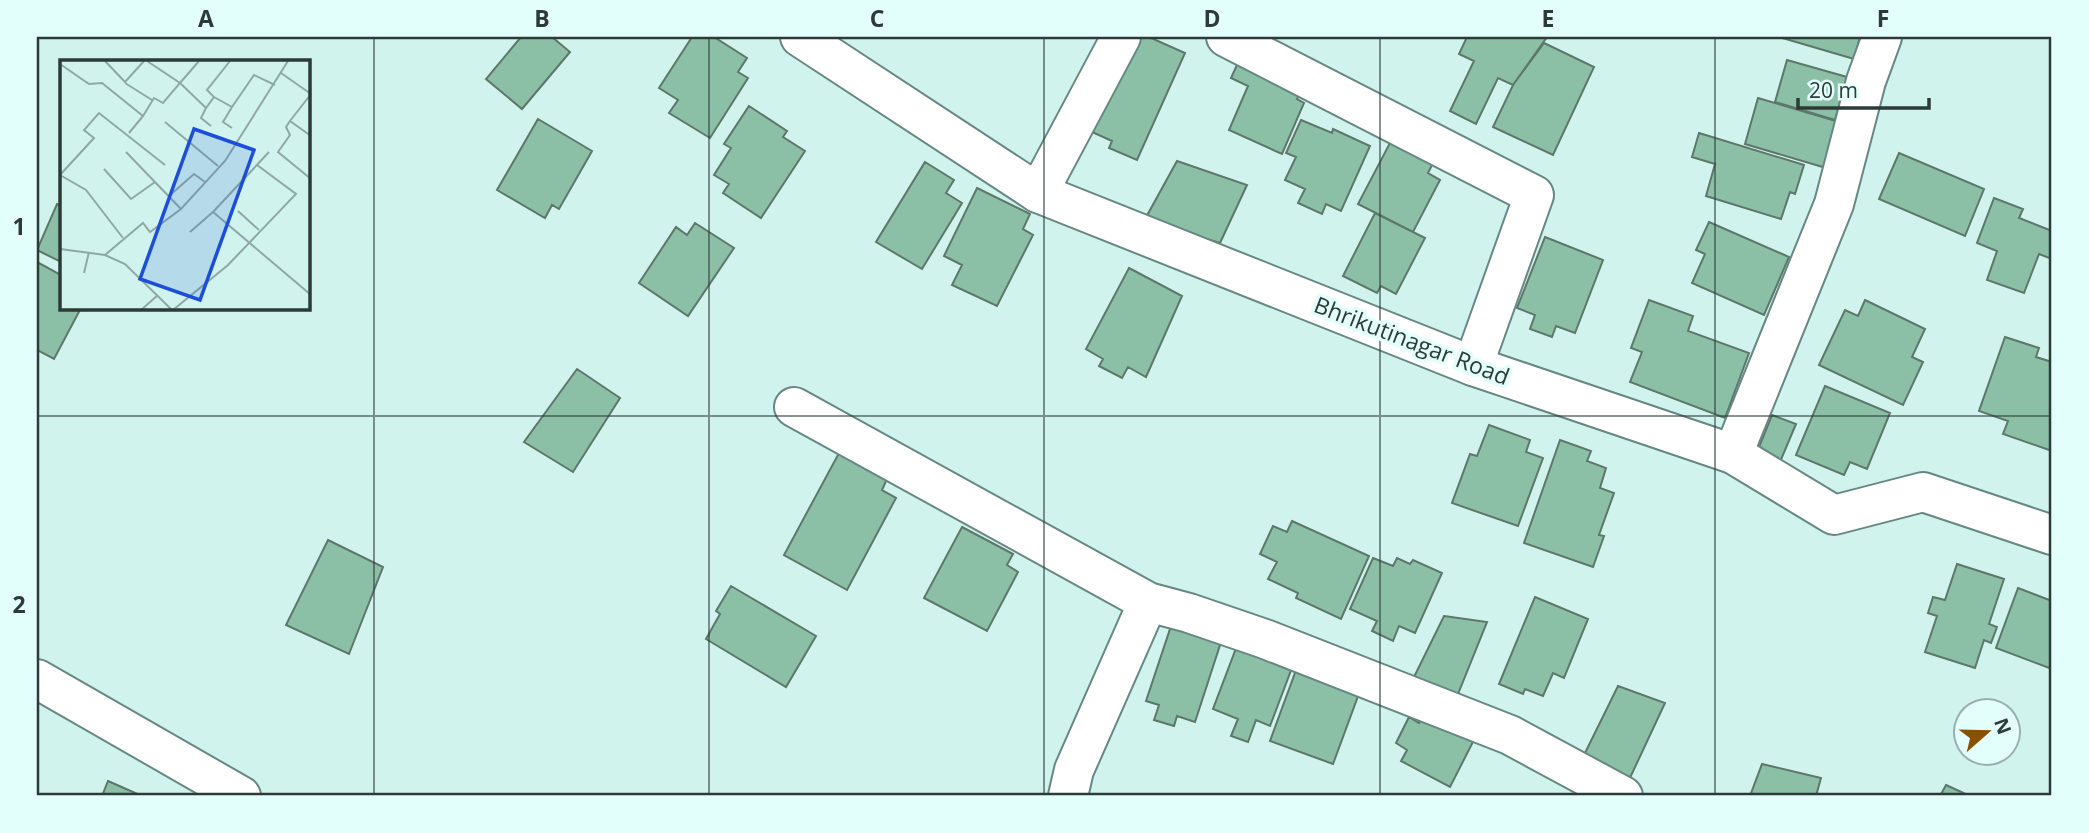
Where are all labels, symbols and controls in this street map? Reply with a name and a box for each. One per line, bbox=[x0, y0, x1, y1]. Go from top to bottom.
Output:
text: A bbox=[198, 2, 214, 34]
text: B bbox=[534, 2, 550, 34]
text: C bbox=[870, 2, 884, 34]
text: D bbox=[1203, 2, 1221, 34]
text: E bbox=[1542, 2, 1554, 34]
text: F bbox=[1877, 2, 1889, 34]
inset map bbox=[60, 60, 310, 310]
scale bar bbox=[1798, 66, 1930, 110]
text: 20 m bbox=[1809, 76, 1858, 104]
text: 1 bbox=[12, 210, 26, 242]
street label: Bhrikutinagar Road bbox=[1310, 288, 1514, 392]
text: 2 bbox=[12, 588, 26, 620]
north arrow bbox=[1952, 696, 2022, 766]
text: N bbox=[1988, 714, 2018, 738]

